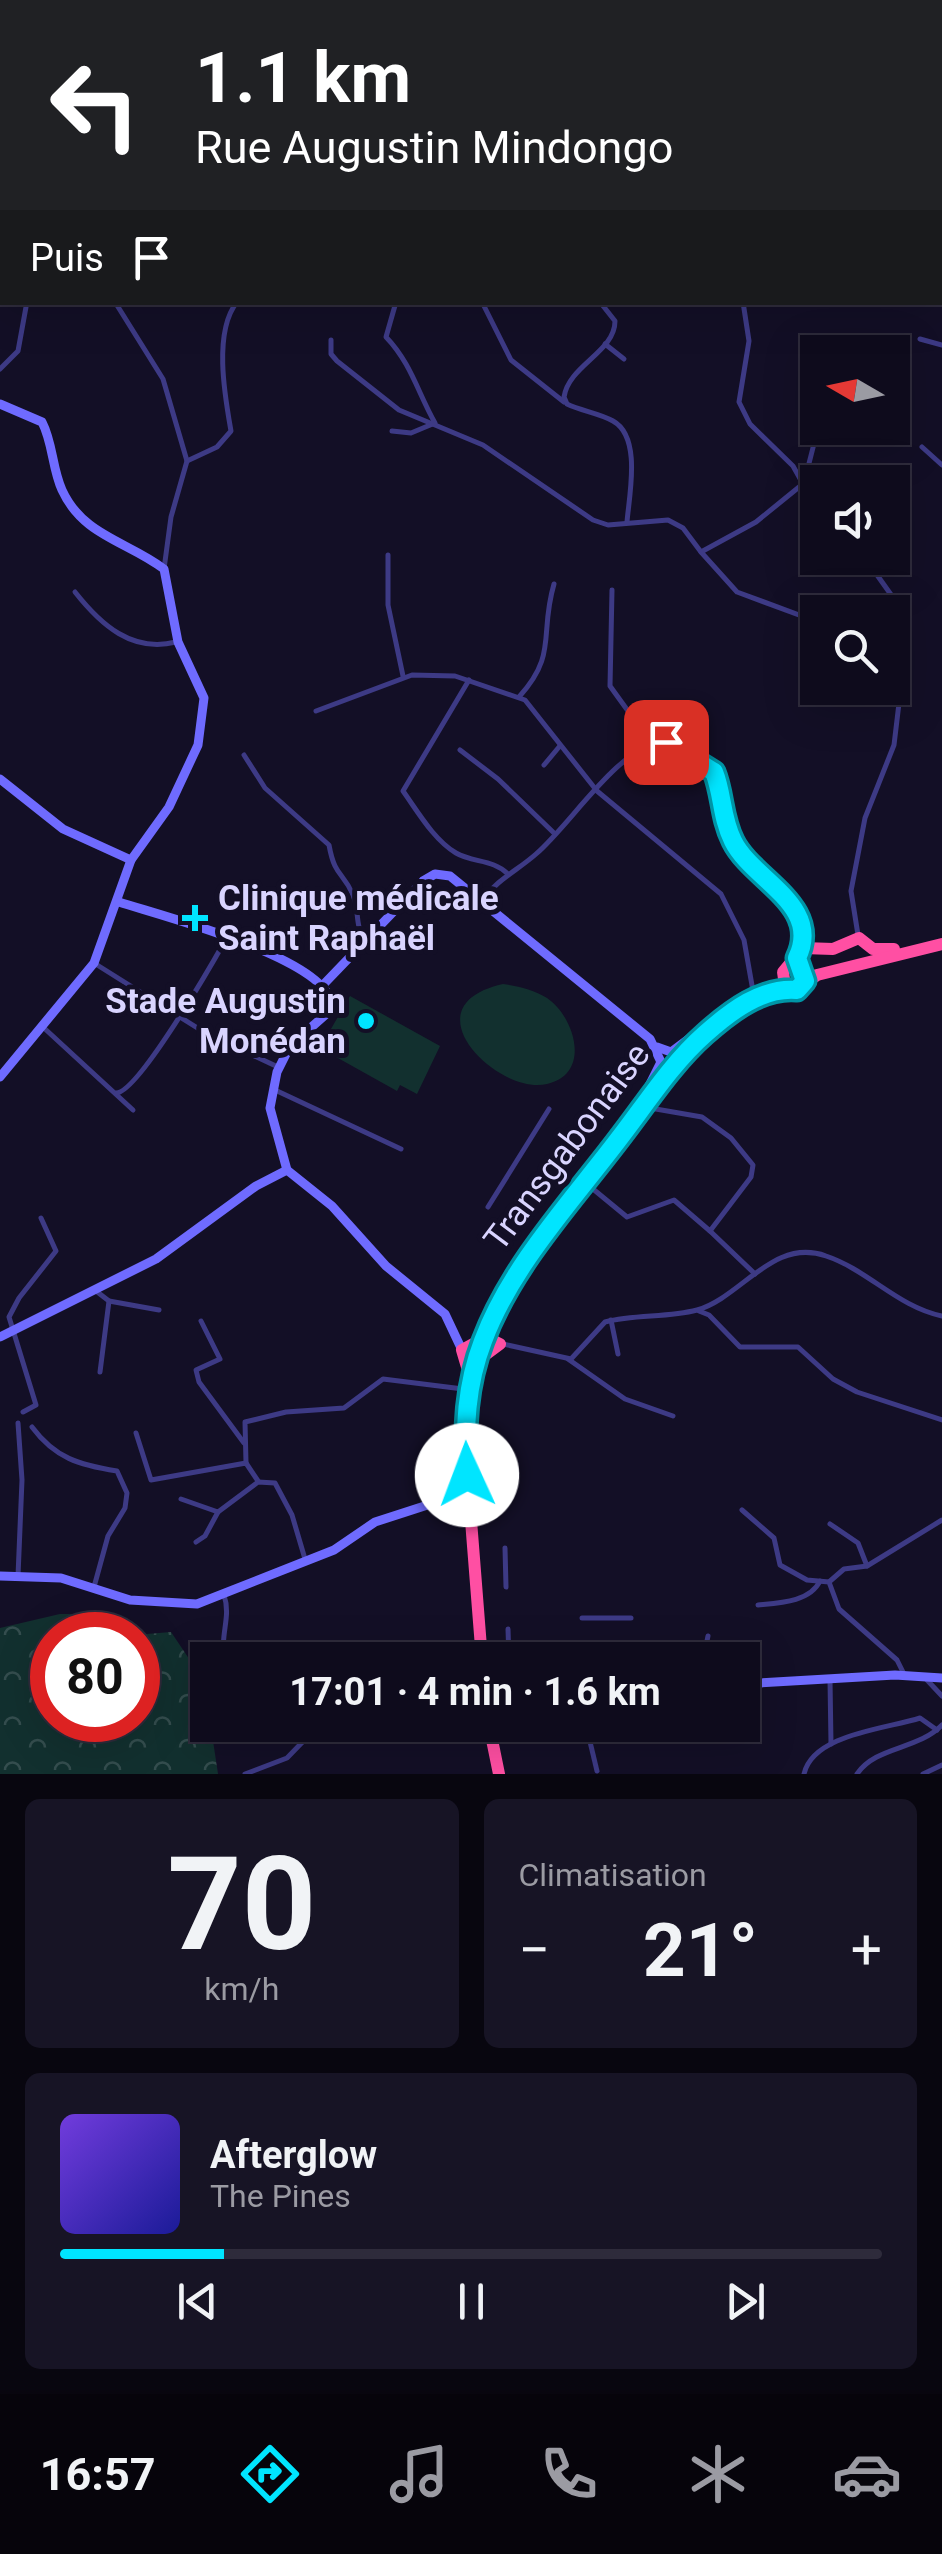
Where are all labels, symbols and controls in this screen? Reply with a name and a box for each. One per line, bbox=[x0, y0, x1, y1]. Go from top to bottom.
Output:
text: 1.1 km bbox=[195, 37, 411, 119]
icon: left bbox=[30, 40, 160, 170]
text: Rue Augustin Mindongo bbox=[195, 121, 673, 174]
icon: arrive bbox=[124, 230, 179, 285]
text: Puis bbox=[30, 236, 104, 280]
north arrow bbox=[800, 335, 910, 445]
map controls bbox=[800, 335, 910, 705]
button: sound bbox=[800, 465, 910, 575]
button: search bbox=[800, 595, 910, 705]
pin bbox=[624, 700, 709, 785]
icon: arrive bbox=[639, 715, 694, 770]
place label: Clinique médicale Saint Raphaël bbox=[218, 878, 499, 959]
marker: Clinique médicale Saint Raphaël bbox=[182, 905, 208, 931]
place label: Stade Augustin Monédan bbox=[105, 981, 346, 1062]
marker: Stade Augustin Monédan bbox=[355, 1010, 377, 1032]
street label: Transgabonaise bbox=[476, 1035, 658, 1259]
position arrow bbox=[415, 1423, 519, 1527]
speed limit sign: 80 bbox=[30, 1612, 160, 1742]
text: 17:01 · 4 min · 1.6 km bbox=[289, 1670, 661, 1714]
text: 70 bbox=[167, 1828, 316, 1981]
text: Climatisation bbox=[519, 1856, 707, 1894]
text: 21° bbox=[643, 1906, 758, 1994]
text: − bbox=[519, 1918, 550, 1982]
text: + bbox=[851, 1918, 882, 1982]
text: km/h bbox=[204, 1970, 279, 2008]
text: Afterglow bbox=[210, 2133, 377, 2177]
text: The Pines bbox=[210, 2177, 351, 2215]
icon: previous bbox=[170, 2274, 225, 2329]
icon: pause bbox=[444, 2274, 499, 2329]
icon: next bbox=[718, 2274, 773, 2329]
icon: directions bbox=[235, 2439, 305, 2509]
icon: music bbox=[384, 2439, 454, 2509]
icon: phone bbox=[534, 2439, 604, 2509]
icon: climate bbox=[683, 2439, 753, 2509]
icon: car bbox=[832, 2439, 902, 2509]
text: 16:57 bbox=[40, 2448, 156, 2501]

